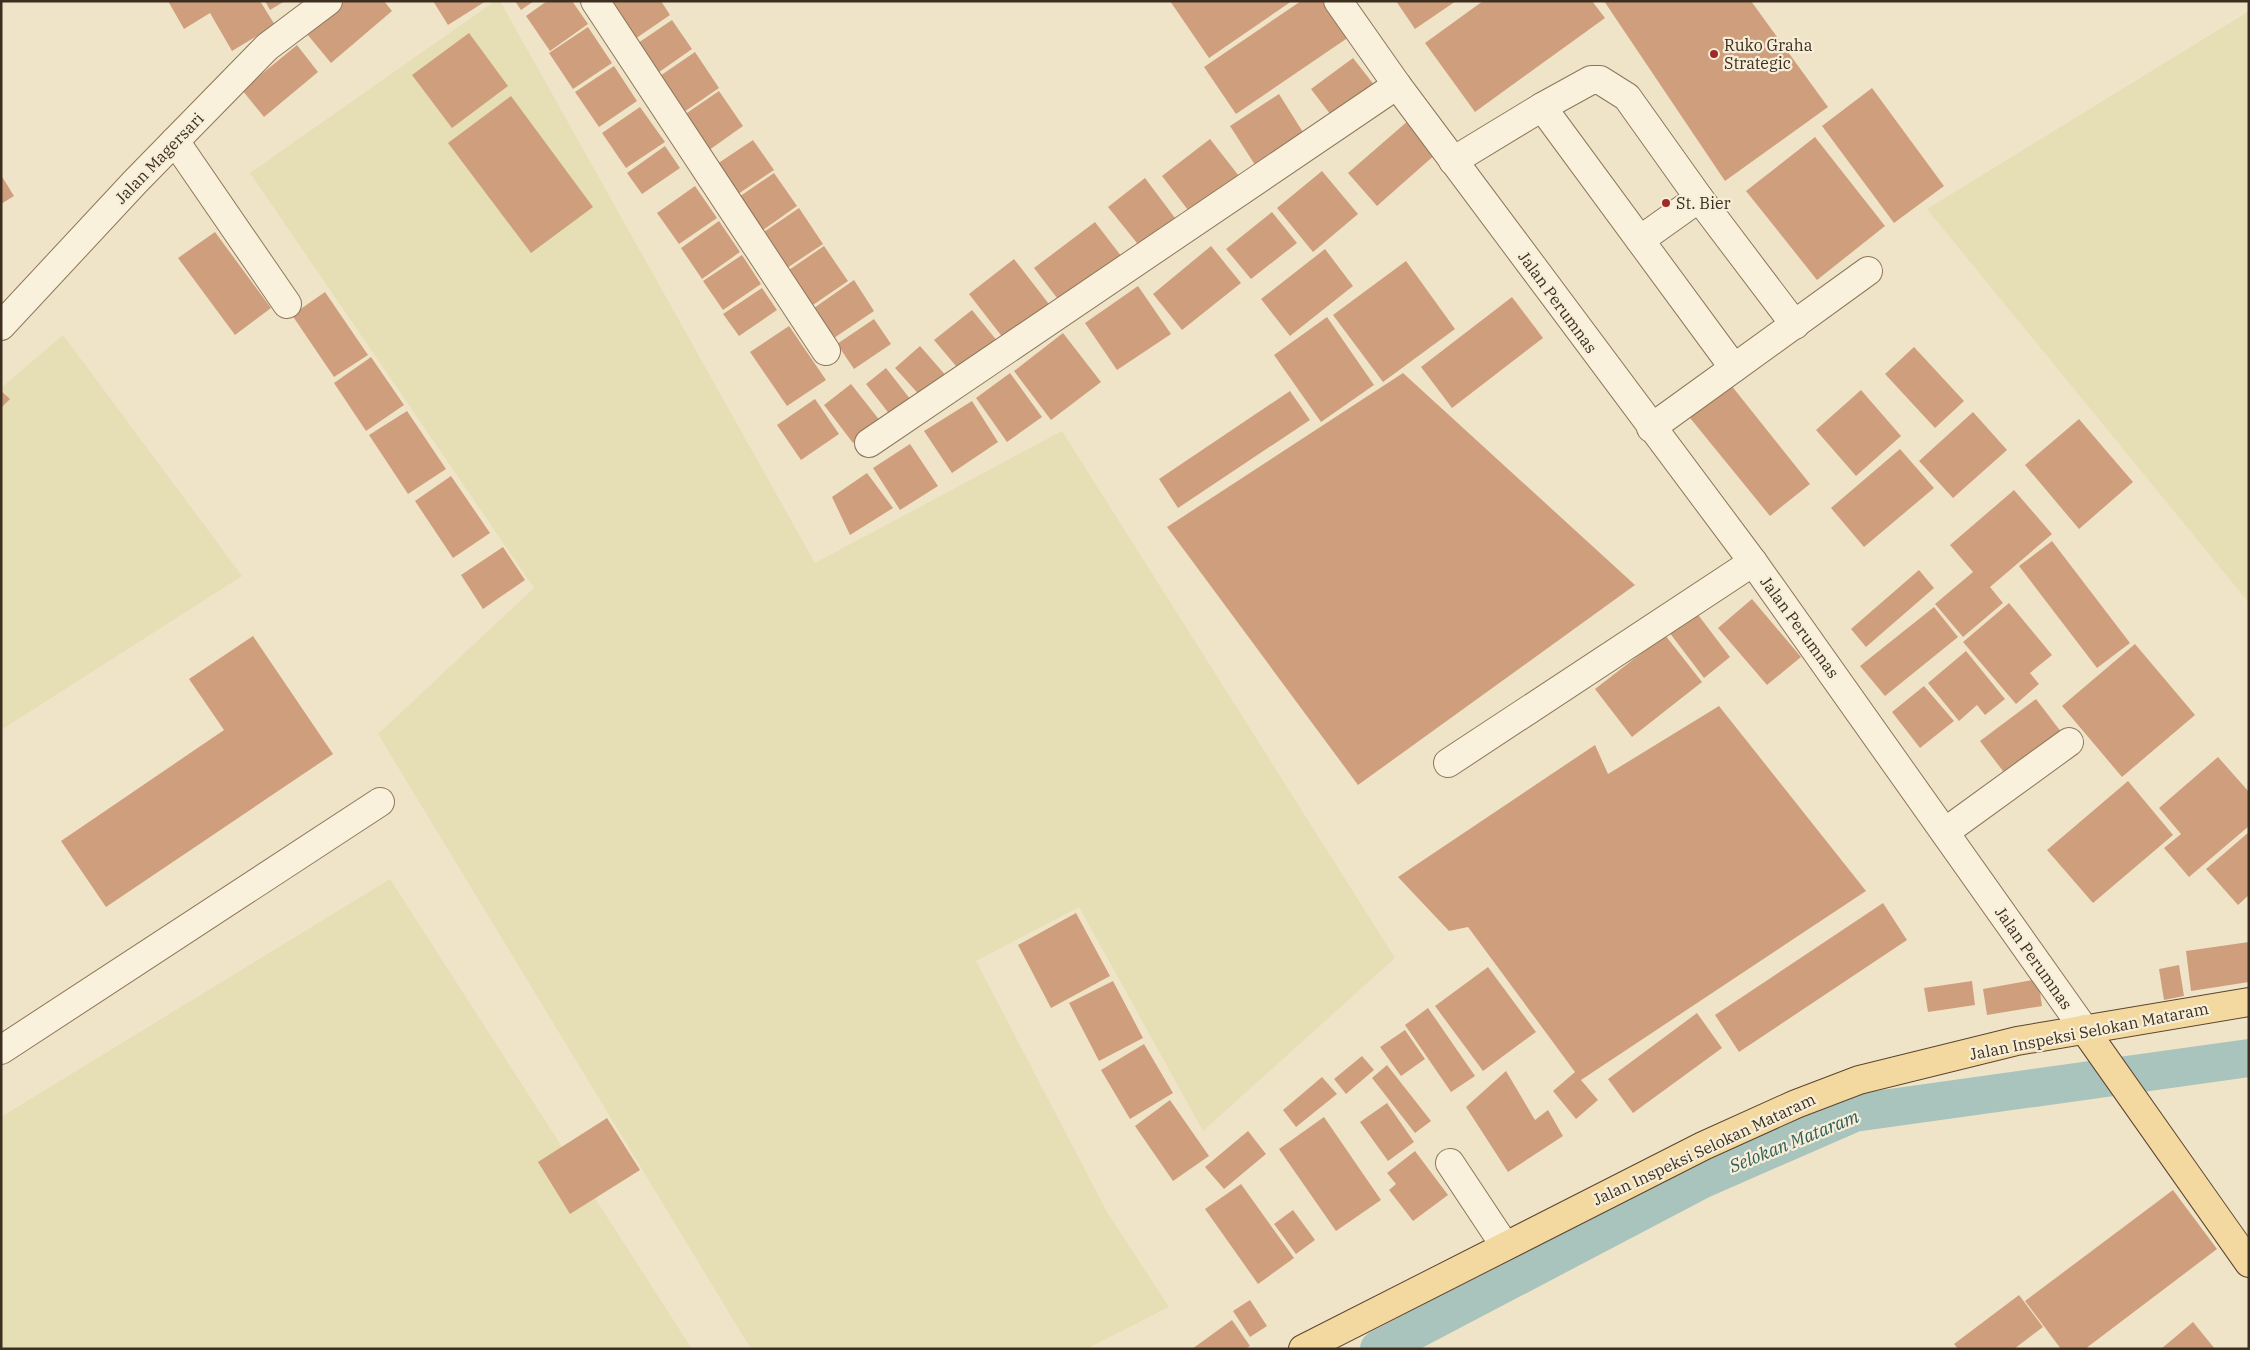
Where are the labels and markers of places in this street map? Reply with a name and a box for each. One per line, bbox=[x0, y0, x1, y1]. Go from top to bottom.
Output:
place label: Ruko Graha Strategic bbox=[1724, 35, 1813, 73]
marker: Ruko Graha Strategic bbox=[1708, 48, 1720, 60]
place label: St. Bier bbox=[1676, 193, 1731, 213]
marker: St. Bier bbox=[1660, 197, 1672, 209]

